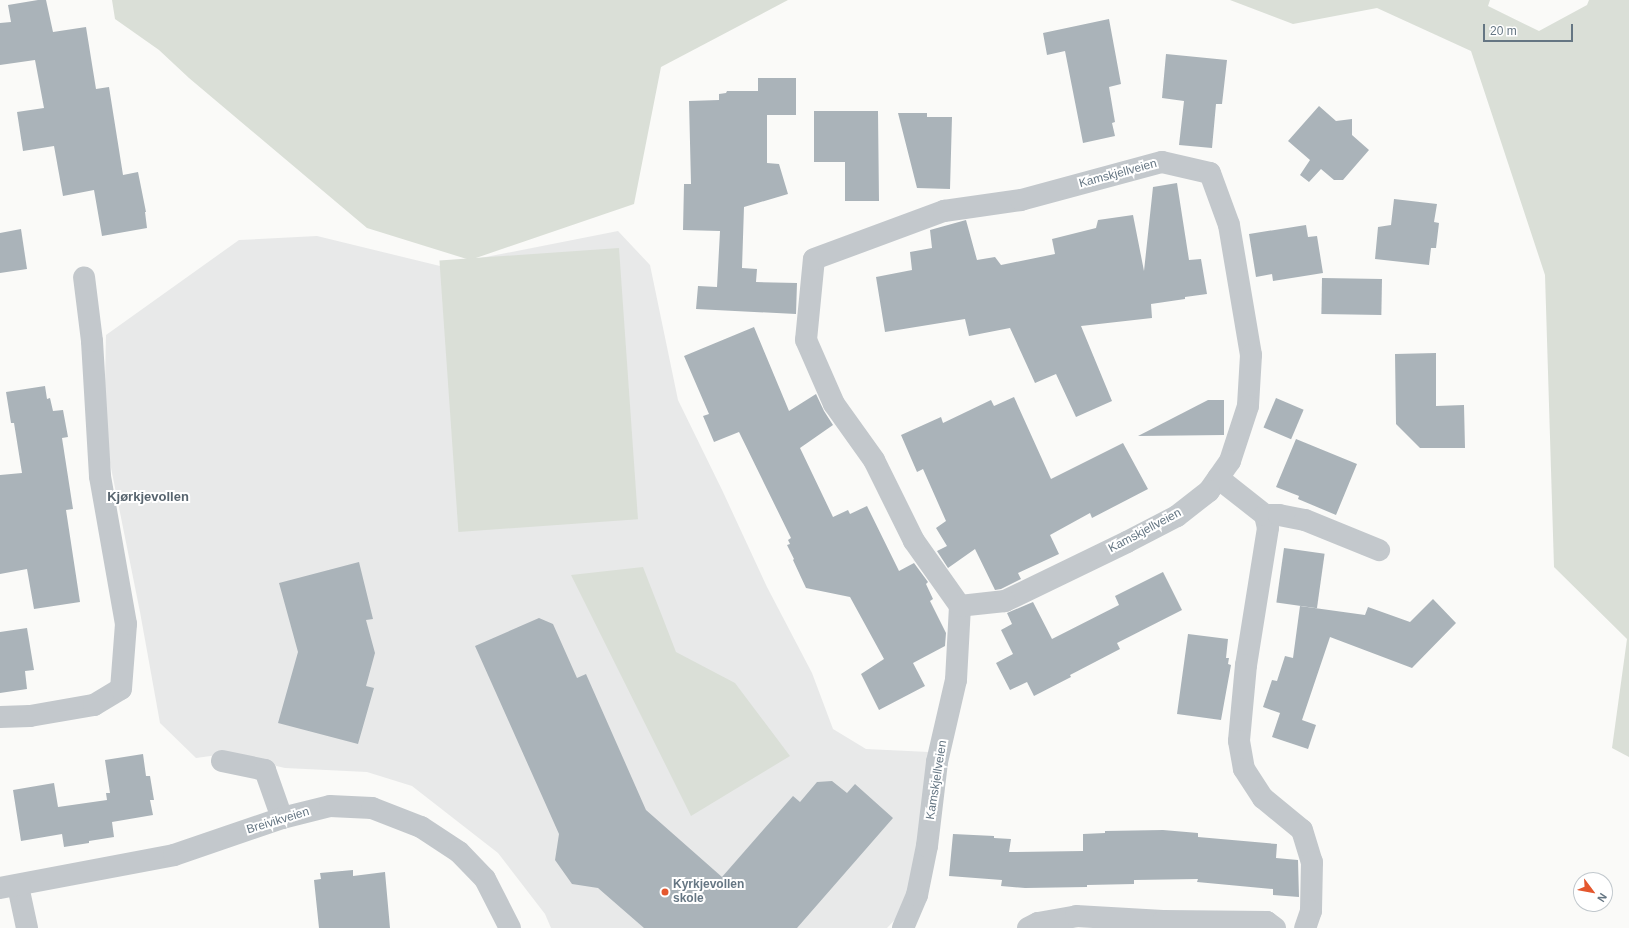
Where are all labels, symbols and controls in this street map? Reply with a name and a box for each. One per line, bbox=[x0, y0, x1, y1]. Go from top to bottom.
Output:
scale bar bbox=[1485, 16, 1575, 42]
text: 20 m bbox=[1490, 24, 1517, 38]
street label: Kamskjellveien bbox=[1077, 157, 1159, 191]
district label: Kjørkjevollen bbox=[107, 489, 189, 505]
street label: Kamskjellveien bbox=[1106, 506, 1184, 556]
street label: Kamskjellveien bbox=[924, 739, 950, 821]
street label: Breivikveien bbox=[245, 805, 311, 837]
north arrow bbox=[1573, 872, 1613, 912]
place label: Kyrkjevollen skole bbox=[673, 878, 744, 906]
marker: Kyrkjevollen skole bbox=[660, 887, 670, 897]
text: N bbox=[1595, 891, 1610, 904]

